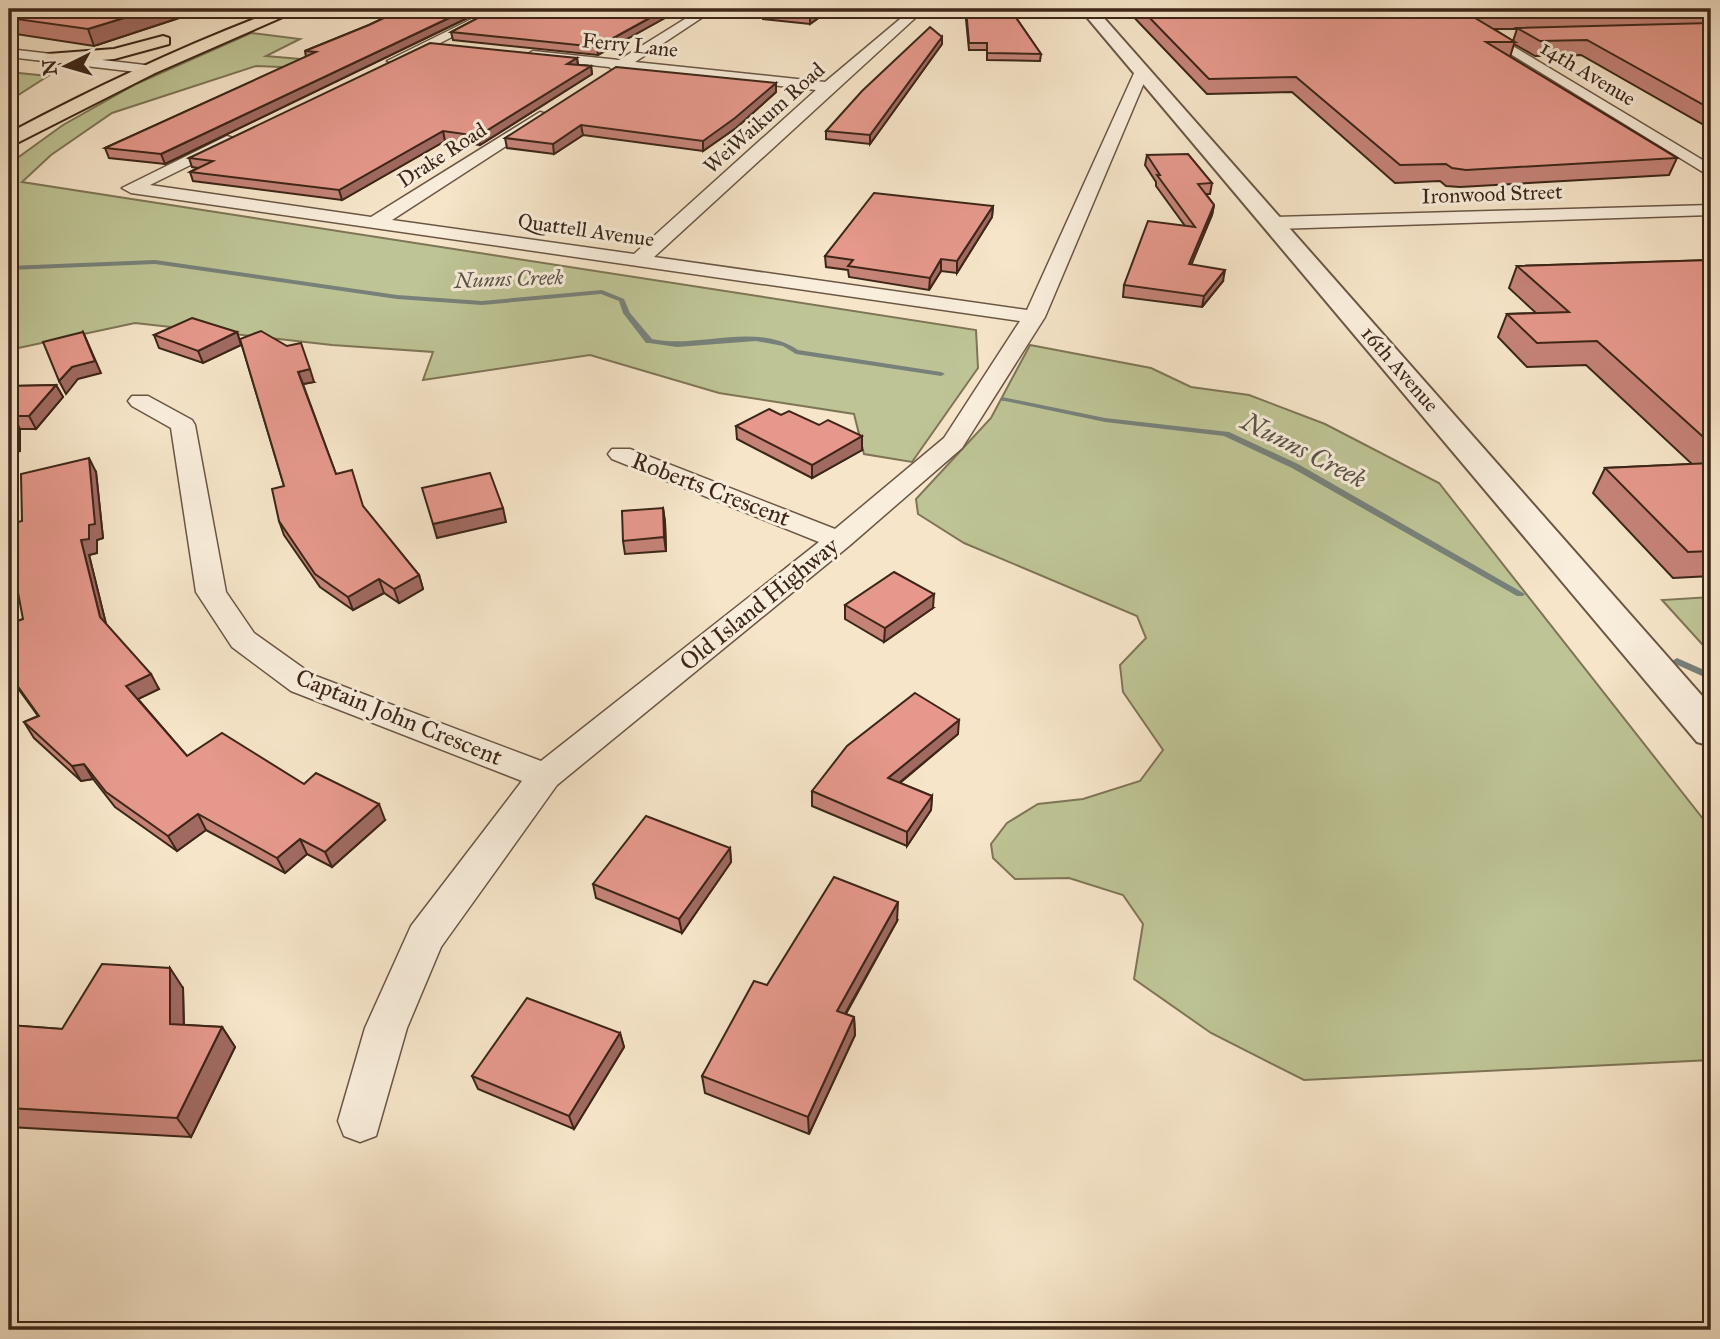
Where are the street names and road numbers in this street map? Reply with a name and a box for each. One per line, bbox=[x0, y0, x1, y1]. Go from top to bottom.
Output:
street label: Ferry Lane bbox=[581, 27, 680, 63]
street label: 14th Avenue bbox=[1536, 34, 1641, 112]
street label: WeiWaikum Road bbox=[698, 56, 830, 179]
street label: Drake Road bbox=[393, 116, 492, 193]
street label: Ironwood Street bbox=[1421, 179, 1563, 209]
street label: Quattell Avenue bbox=[516, 208, 656, 252]
street label: 16th Avenue bbox=[1356, 321, 1445, 418]
street label: Roberts Crescent bbox=[627, 445, 795, 533]
street label: Old Island Highway bbox=[673, 530, 845, 677]
street label: Captain John Crescent bbox=[291, 662, 507, 772]

